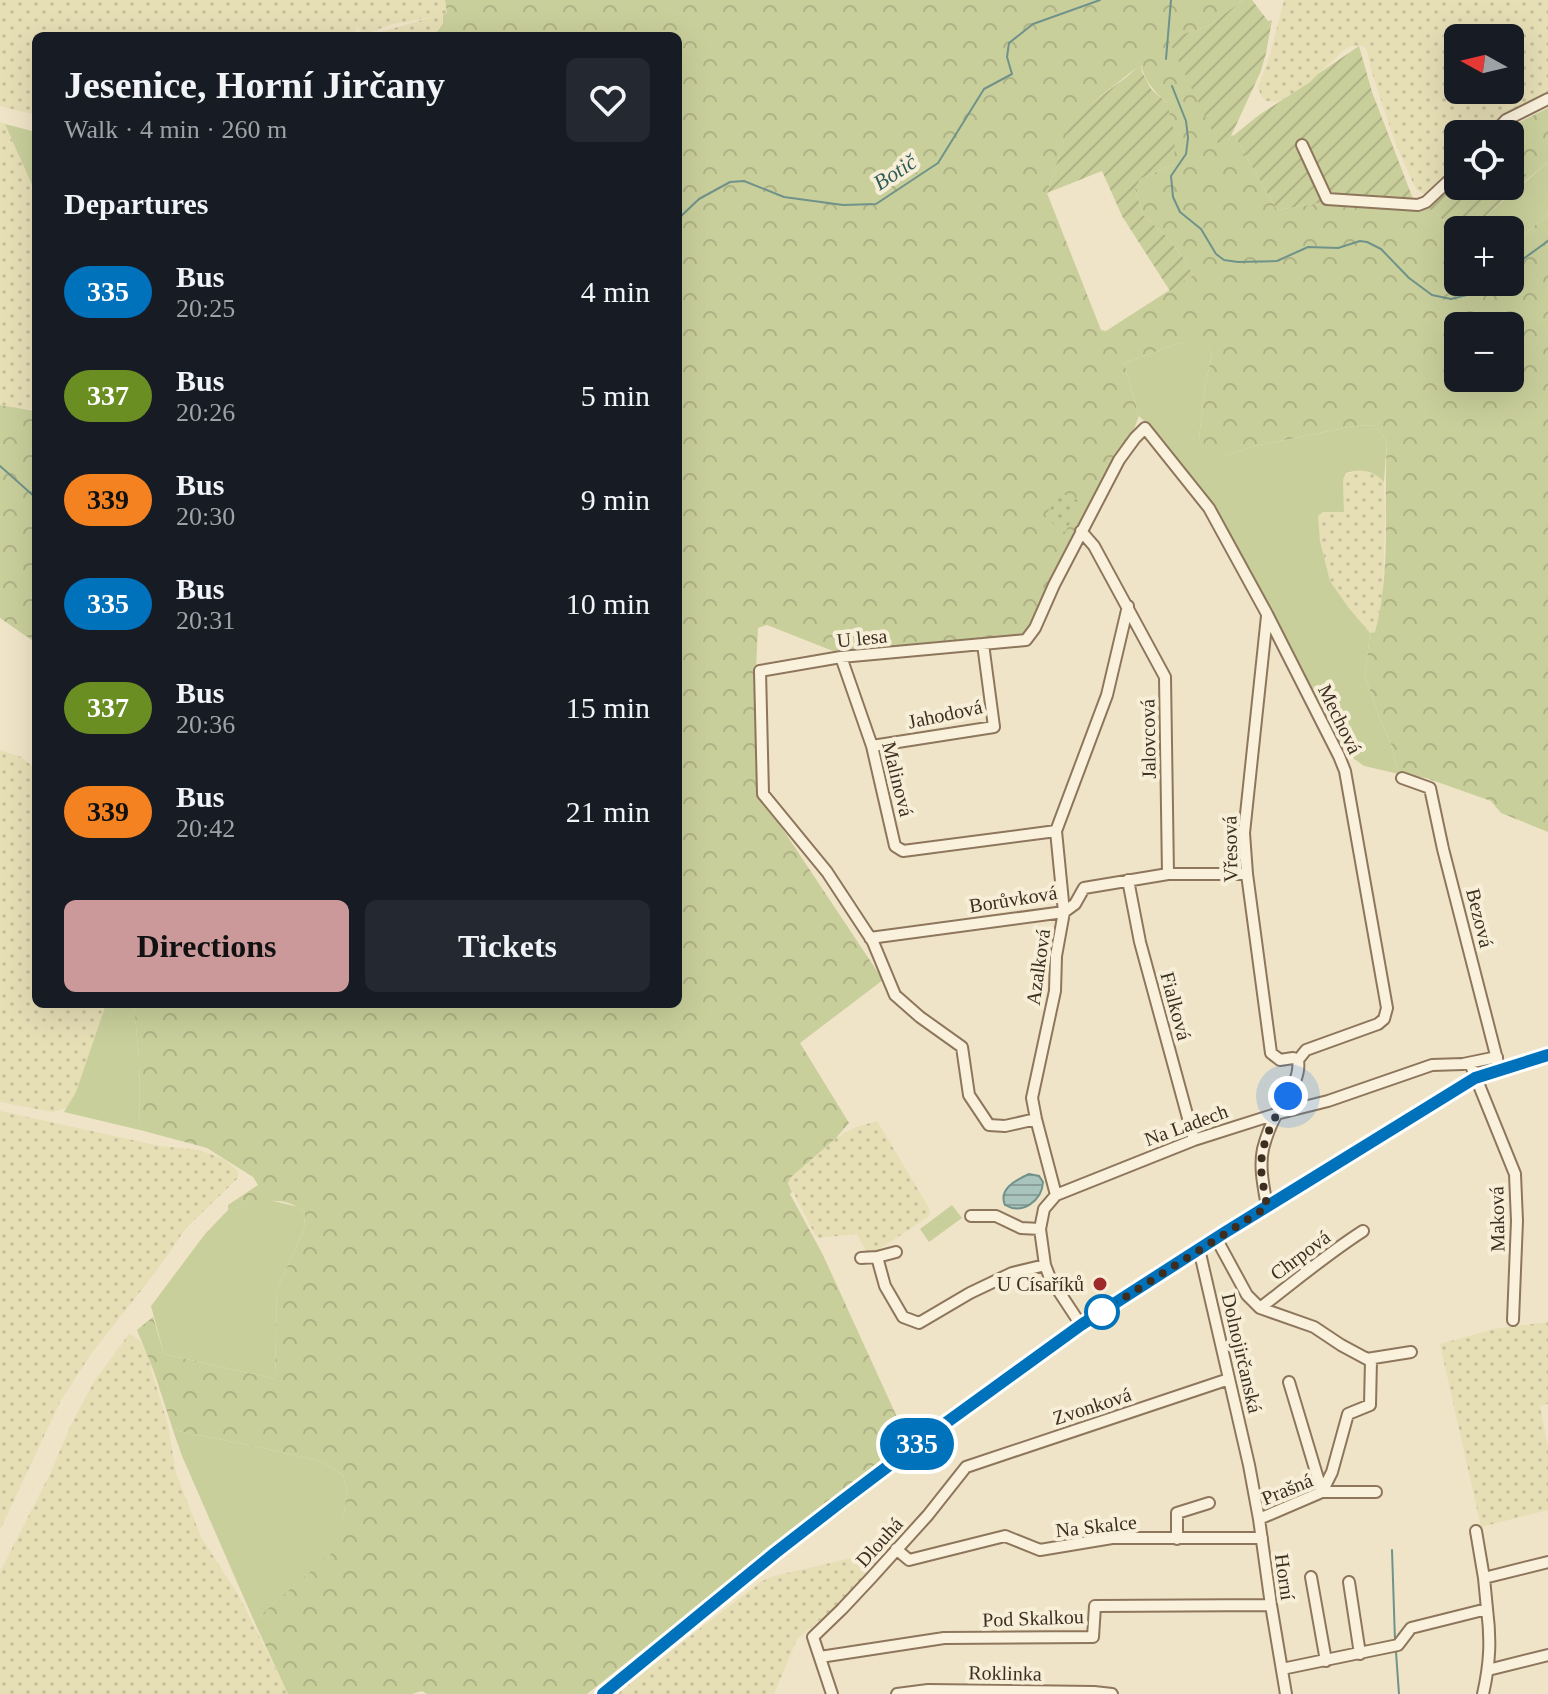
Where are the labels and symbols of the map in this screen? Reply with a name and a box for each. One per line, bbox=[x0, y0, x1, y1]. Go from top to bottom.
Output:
north arrow bbox=[1444, 24, 1524, 104]
water label: Botič bbox=[869, 148, 922, 195]
street label: U lesa bbox=[836, 624, 888, 652]
street label: Mechová bbox=[1314, 681, 1366, 757]
street label: Jahodová bbox=[906, 695, 984, 733]
street label: Jalovcová bbox=[1136, 699, 1160, 779]
street label: Malinová bbox=[878, 739, 918, 819]
street label: Vřesová bbox=[1218, 815, 1242, 883]
street label: Borůvková bbox=[967, 881, 1059, 917]
street label: Bezová bbox=[1462, 886, 1498, 950]
street label: Azalková bbox=[1022, 927, 1054, 1006]
street label: Fialková bbox=[1156, 969, 1196, 1043]
your location bbox=[1268, 1076, 1308, 1116]
street label: Na Ladech bbox=[1141, 1100, 1231, 1150]
street label: Maková bbox=[1485, 1186, 1509, 1252]
street label: Chrpová bbox=[1266, 1225, 1335, 1285]
place label: U Císaříků bbox=[997, 1273, 1084, 1295]
marker: U Císaříků bbox=[1091, 1275, 1109, 1293]
street label: Dolnojirčanská bbox=[1217, 1291, 1266, 1415]
unlabelled marker bbox=[1085, 1295, 1119, 1329]
street label: Zvonková bbox=[1050, 1383, 1134, 1429]
line badge: 335 bbox=[871, 1418, 963, 1470]
street label: Prašná bbox=[1258, 1469, 1316, 1509]
street label: Na Skalce bbox=[1054, 1511, 1138, 1541]
street label: Dlouhá bbox=[851, 1513, 907, 1571]
street label: Horní bbox=[1271, 1552, 1299, 1602]
street label: Pod Skalkou bbox=[982, 1605, 1084, 1631]
street label: Roklinka bbox=[968, 1661, 1042, 1685]

